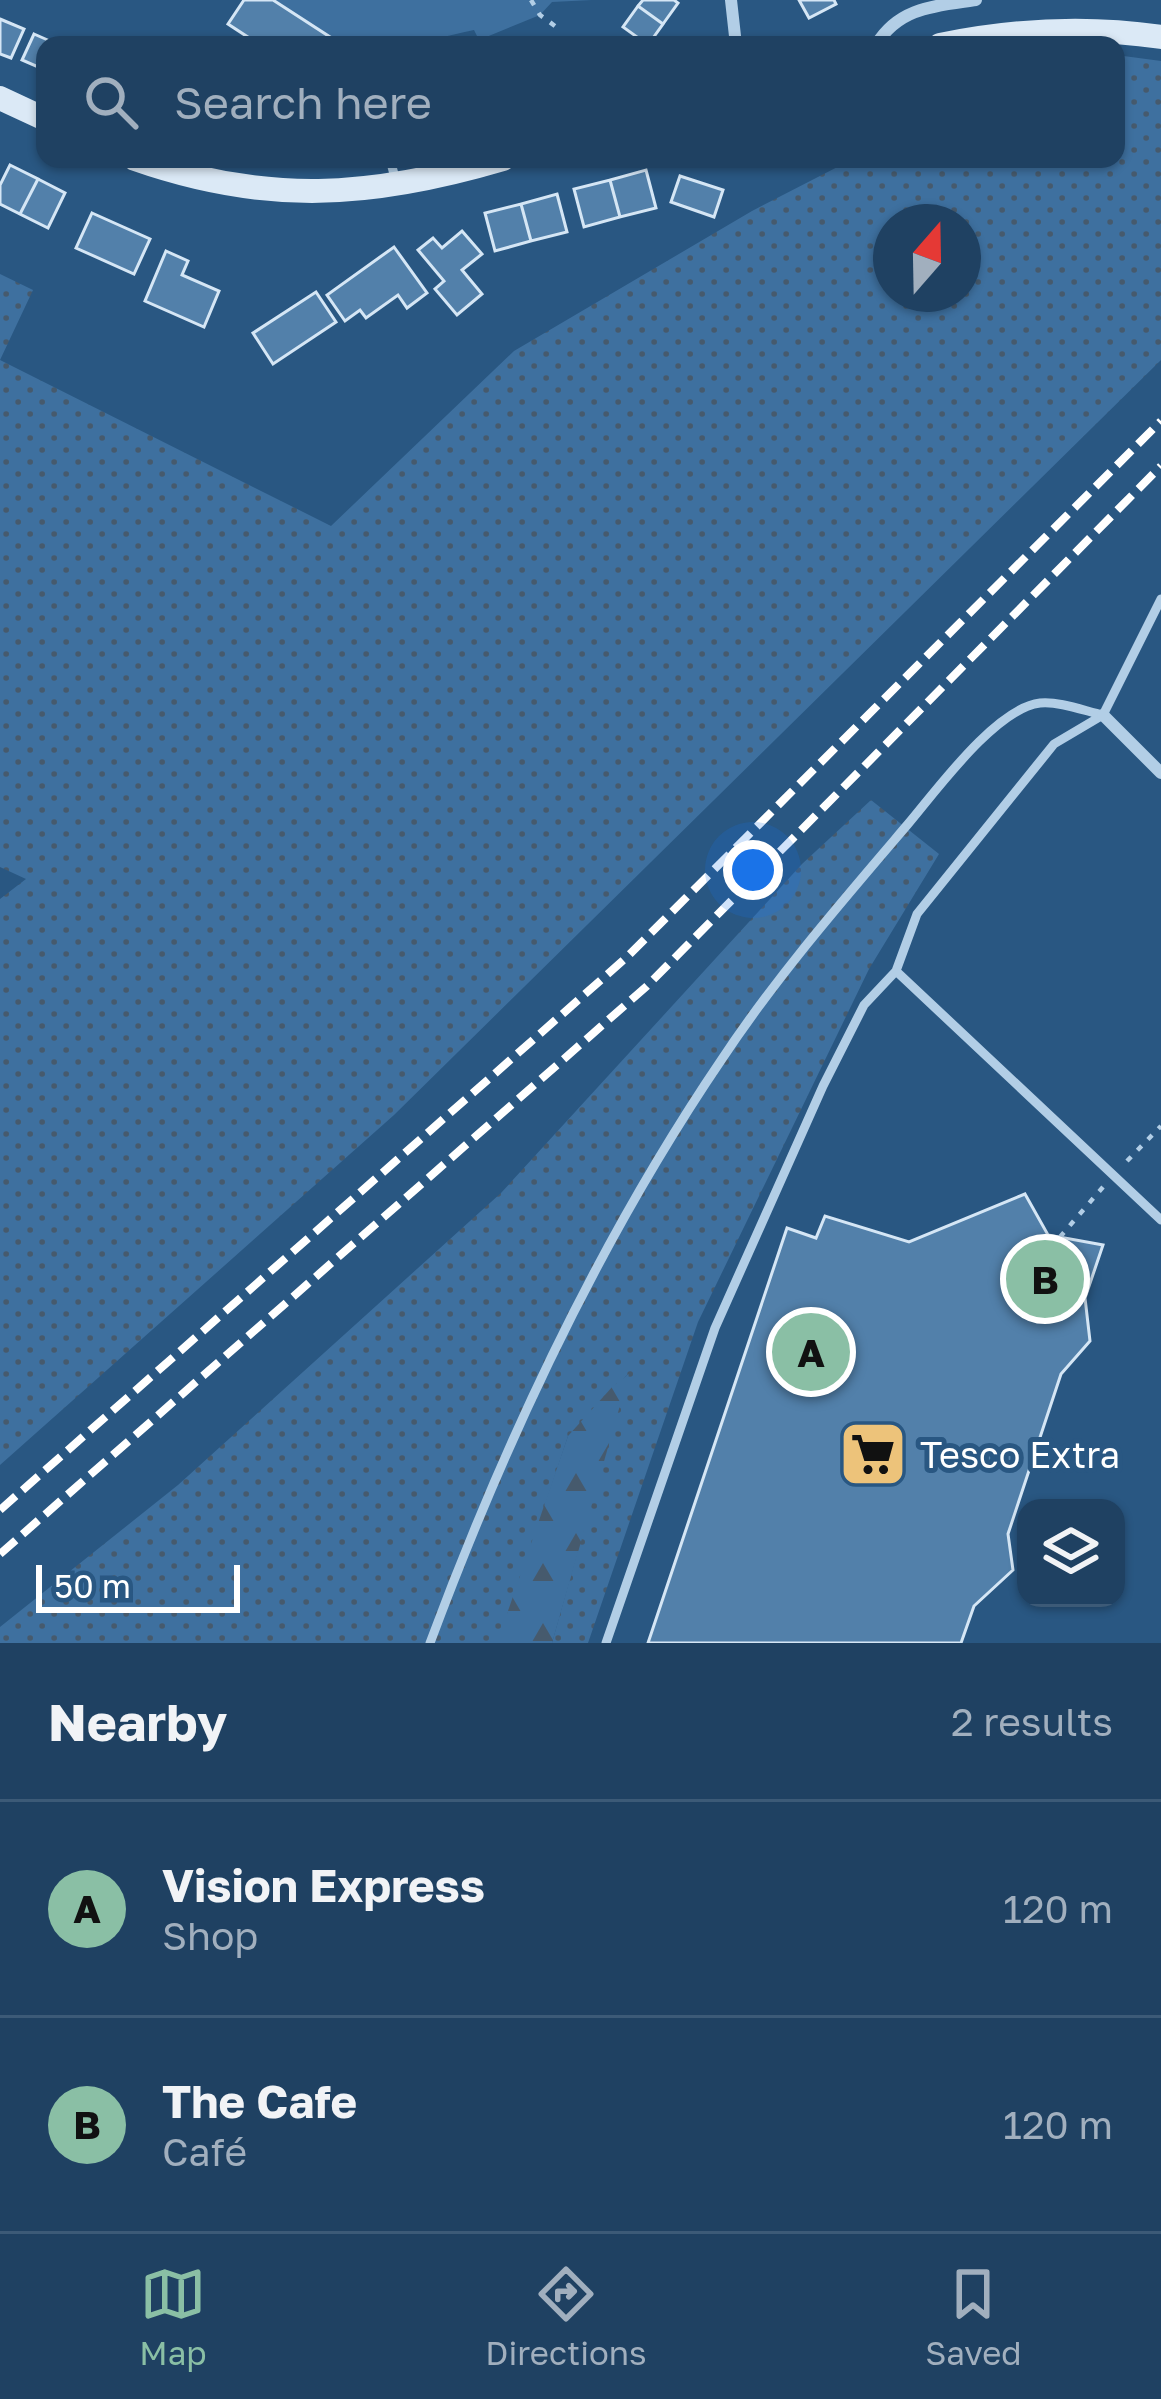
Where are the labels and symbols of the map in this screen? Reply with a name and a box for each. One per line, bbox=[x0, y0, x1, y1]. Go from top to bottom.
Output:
north arrow bbox=[873, 204, 981, 312]
your location bbox=[723, 840, 783, 900]
pin: B bbox=[1006, 1234, 1084, 1324]
pin: A bbox=[772, 1307, 850, 1397]
supermarket icon: Tesco Extra bbox=[838, 1419, 908, 1489]
place label: Tesco Extra bbox=[920, 1433, 1120, 1476]
scale bar bbox=[36, 1559, 240, 1612]

